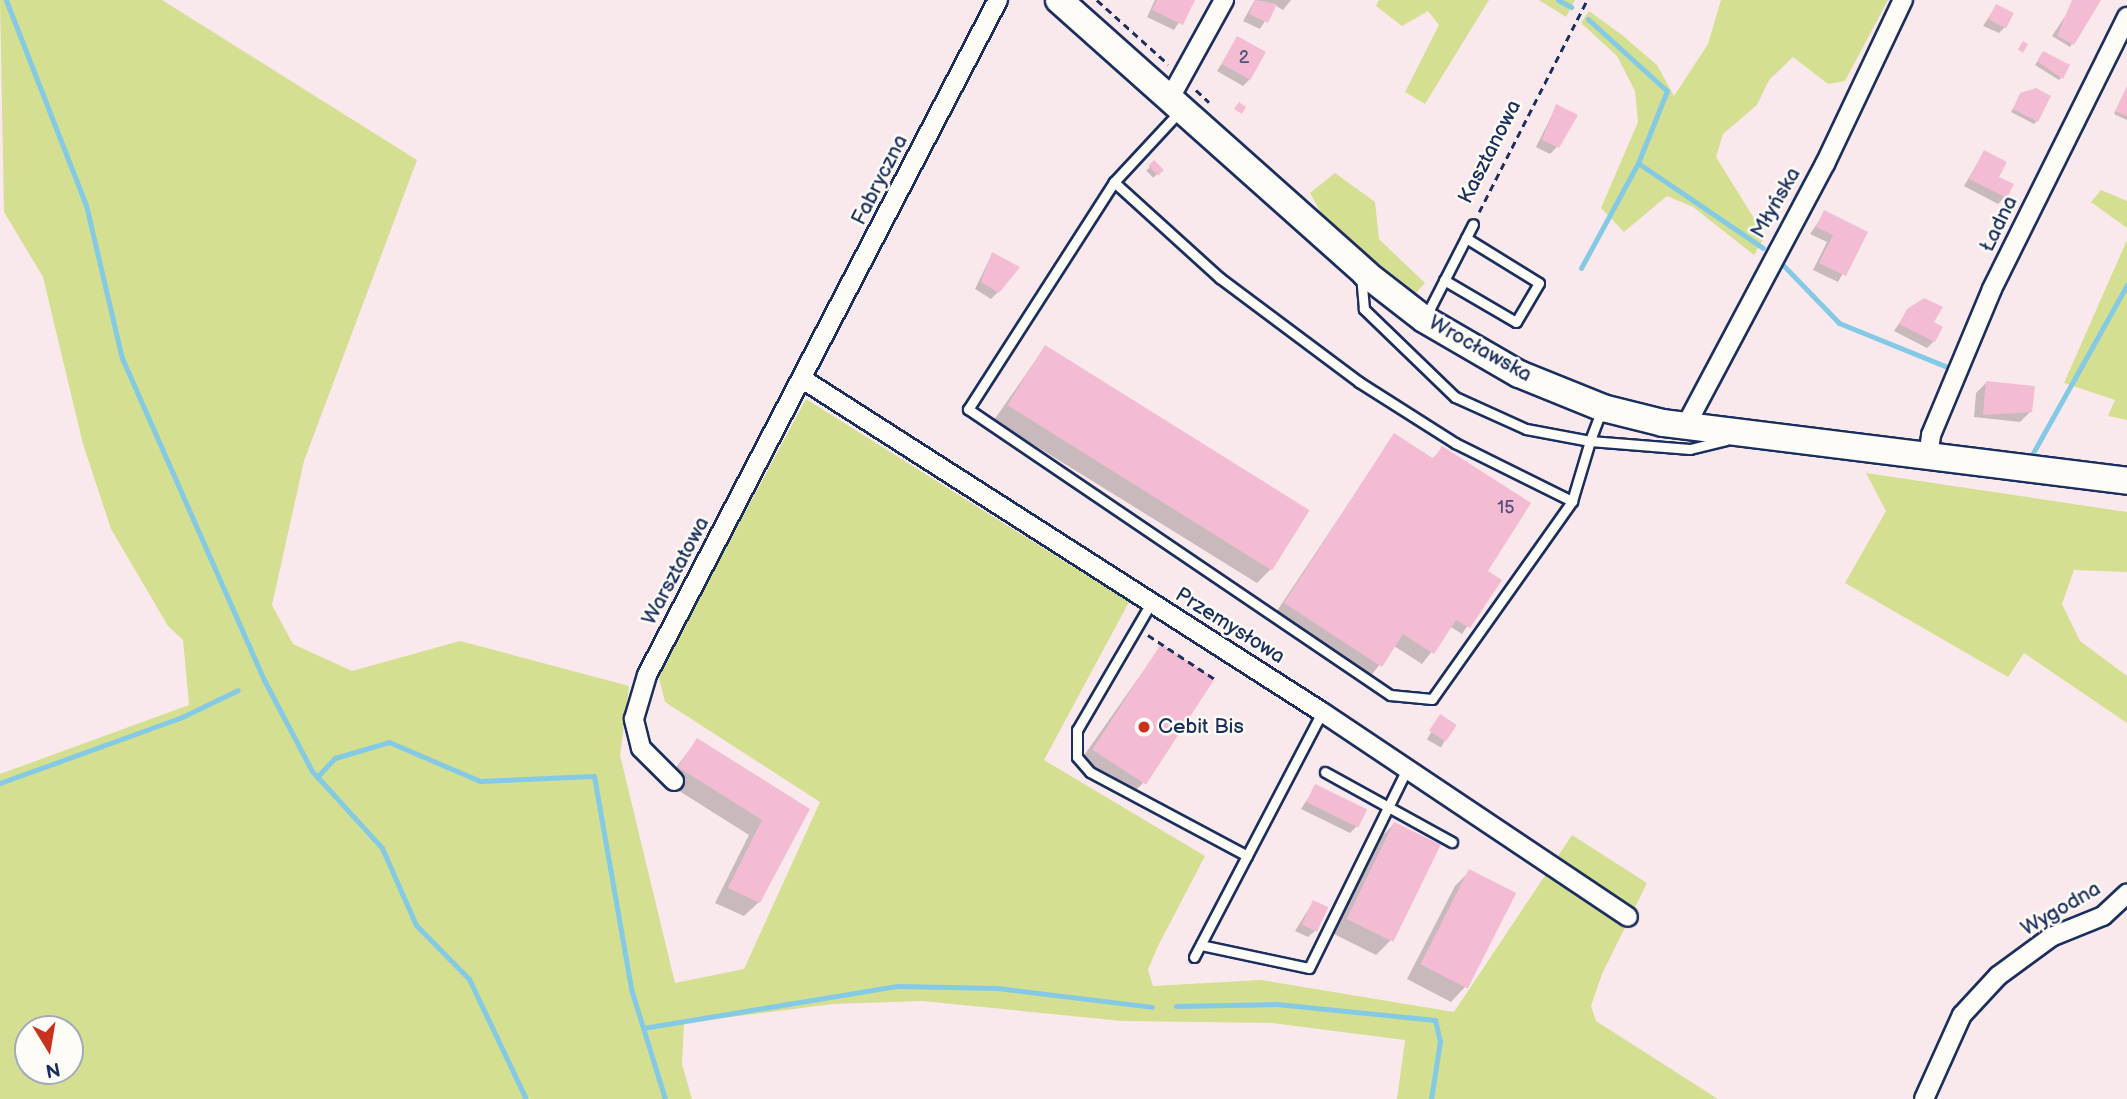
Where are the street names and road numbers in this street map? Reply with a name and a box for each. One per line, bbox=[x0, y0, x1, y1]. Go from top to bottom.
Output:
street label: Kasztanowa bbox=[1453, 96, 1527, 208]
street label: Fabryczna bbox=[847, 131, 913, 229]
street label: Młyńska bbox=[1746, 163, 1806, 243]
street label: Ładna bbox=[1975, 192, 2023, 256]
street label: Wrocławska bbox=[1424, 310, 1536, 388]
street label: Warsztatowa bbox=[637, 513, 715, 629]
street label: Przemysłowa bbox=[1171, 582, 1289, 670]
street label: Wygodna bbox=[2017, 876, 2105, 942]

